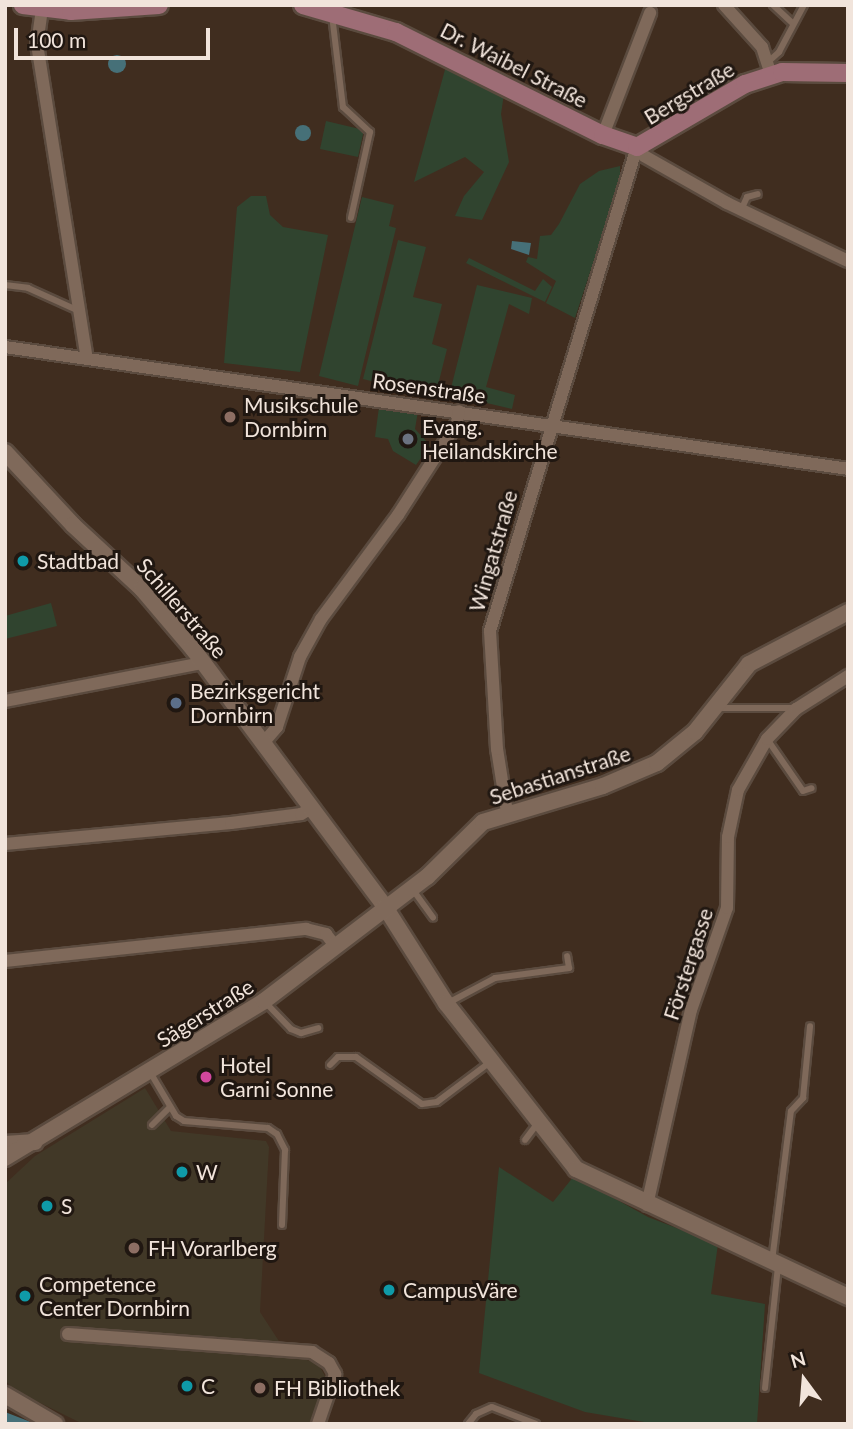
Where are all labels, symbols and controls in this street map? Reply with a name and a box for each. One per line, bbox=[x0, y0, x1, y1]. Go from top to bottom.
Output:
scale bar bbox=[18, 14, 214, 58]
street label: Dr. Waibel Straße bbox=[436, 17, 592, 113]
text: 100 m bbox=[27, 27, 86, 52]
street label: Bergstraße bbox=[639, 56, 739, 130]
street label: Rosenstraße bbox=[371, 368, 487, 408]
place label: Musikschule Dornbirn bbox=[244, 392, 358, 442]
marker: Musikschule Dornbirn bbox=[222, 409, 238, 425]
place label: Evang. Heilandskirche bbox=[422, 414, 558, 464]
marker: Evang. Heilandskirche bbox=[400, 431, 416, 447]
street label: Wingatstraße bbox=[464, 487, 522, 615]
place label: Stadtbad bbox=[37, 548, 119, 574]
marker: Stadtbad bbox=[15, 553, 31, 569]
street label: Schillerstraße bbox=[132, 553, 232, 663]
place label: Bezirksgericht Dornbirn bbox=[190, 678, 320, 728]
marker: Bezirksgericht Dornbirn bbox=[168, 695, 184, 711]
street label: Sebastianstraße bbox=[486, 740, 634, 810]
street label: Förstergasse bbox=[658, 905, 718, 1023]
street label: Sägerstraße bbox=[152, 973, 258, 1053]
place label: Hotel Garni Sonne bbox=[220, 1052, 333, 1102]
marker: Hotel Garni Sonne bbox=[198, 1069, 214, 1085]
place label: W bbox=[196, 1159, 218, 1185]
marker: W bbox=[174, 1164, 190, 1180]
place label: S bbox=[61, 1193, 72, 1219]
marker: S bbox=[39, 1198, 55, 1214]
place label: FH Vorarlberg bbox=[148, 1235, 278, 1261]
marker: FH Vorarlberg bbox=[126, 1240, 142, 1256]
place label: Competence Center Dornbirn bbox=[39, 1271, 190, 1321]
place label: CampusVäre bbox=[403, 1277, 518, 1303]
marker: CampusVäre bbox=[381, 1282, 397, 1298]
marker: Competence Center Dornbirn bbox=[17, 1288, 33, 1304]
north arrow bbox=[769, 1345, 839, 1415]
text: N bbox=[788, 1346, 808, 1372]
place label: C bbox=[201, 1373, 215, 1399]
place label: FH Bibliothek bbox=[274, 1375, 400, 1401]
marker: C bbox=[179, 1378, 195, 1394]
marker: FH Bibliothek bbox=[252, 1380, 268, 1396]

